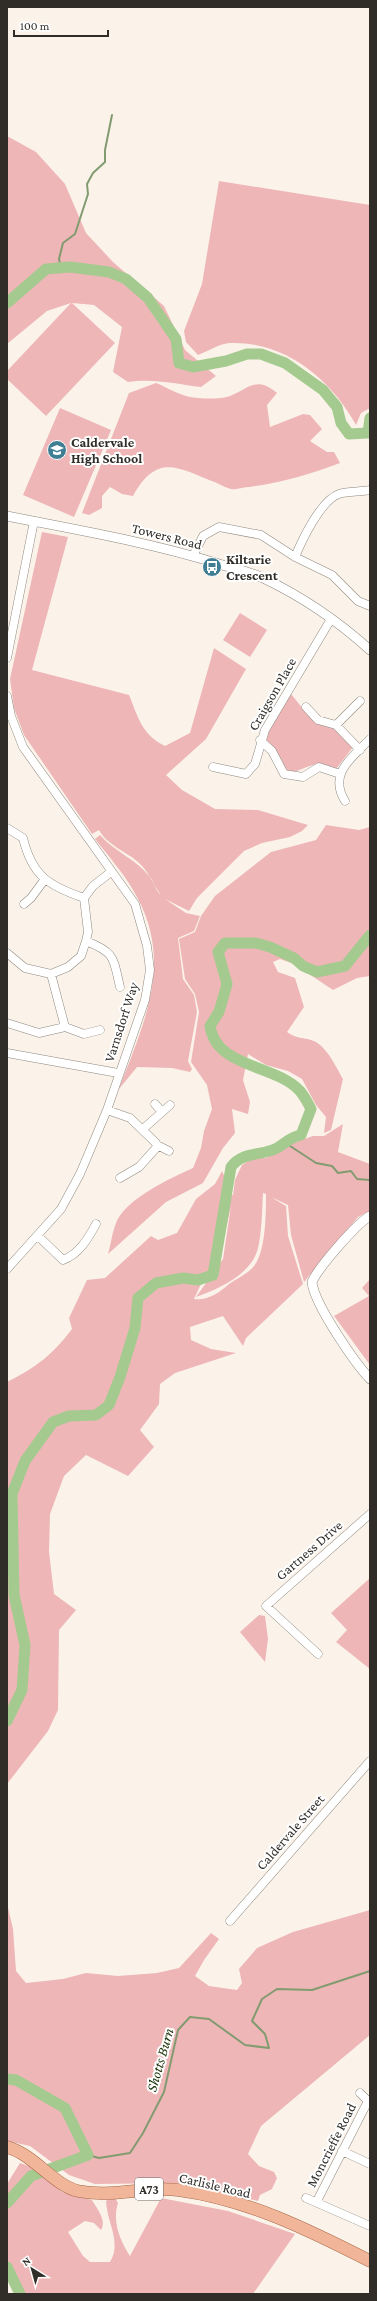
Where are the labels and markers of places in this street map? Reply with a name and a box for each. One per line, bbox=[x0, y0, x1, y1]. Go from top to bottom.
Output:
place label: Caldervale High School bbox=[71, 434, 142, 466]
school or university icon: Caldervale High School bbox=[46, 439, 68, 461]
place label: Kiltarie Crescent bbox=[226, 551, 279, 583]
bus stop icon: Kiltarie Crescent bbox=[201, 556, 223, 578]

